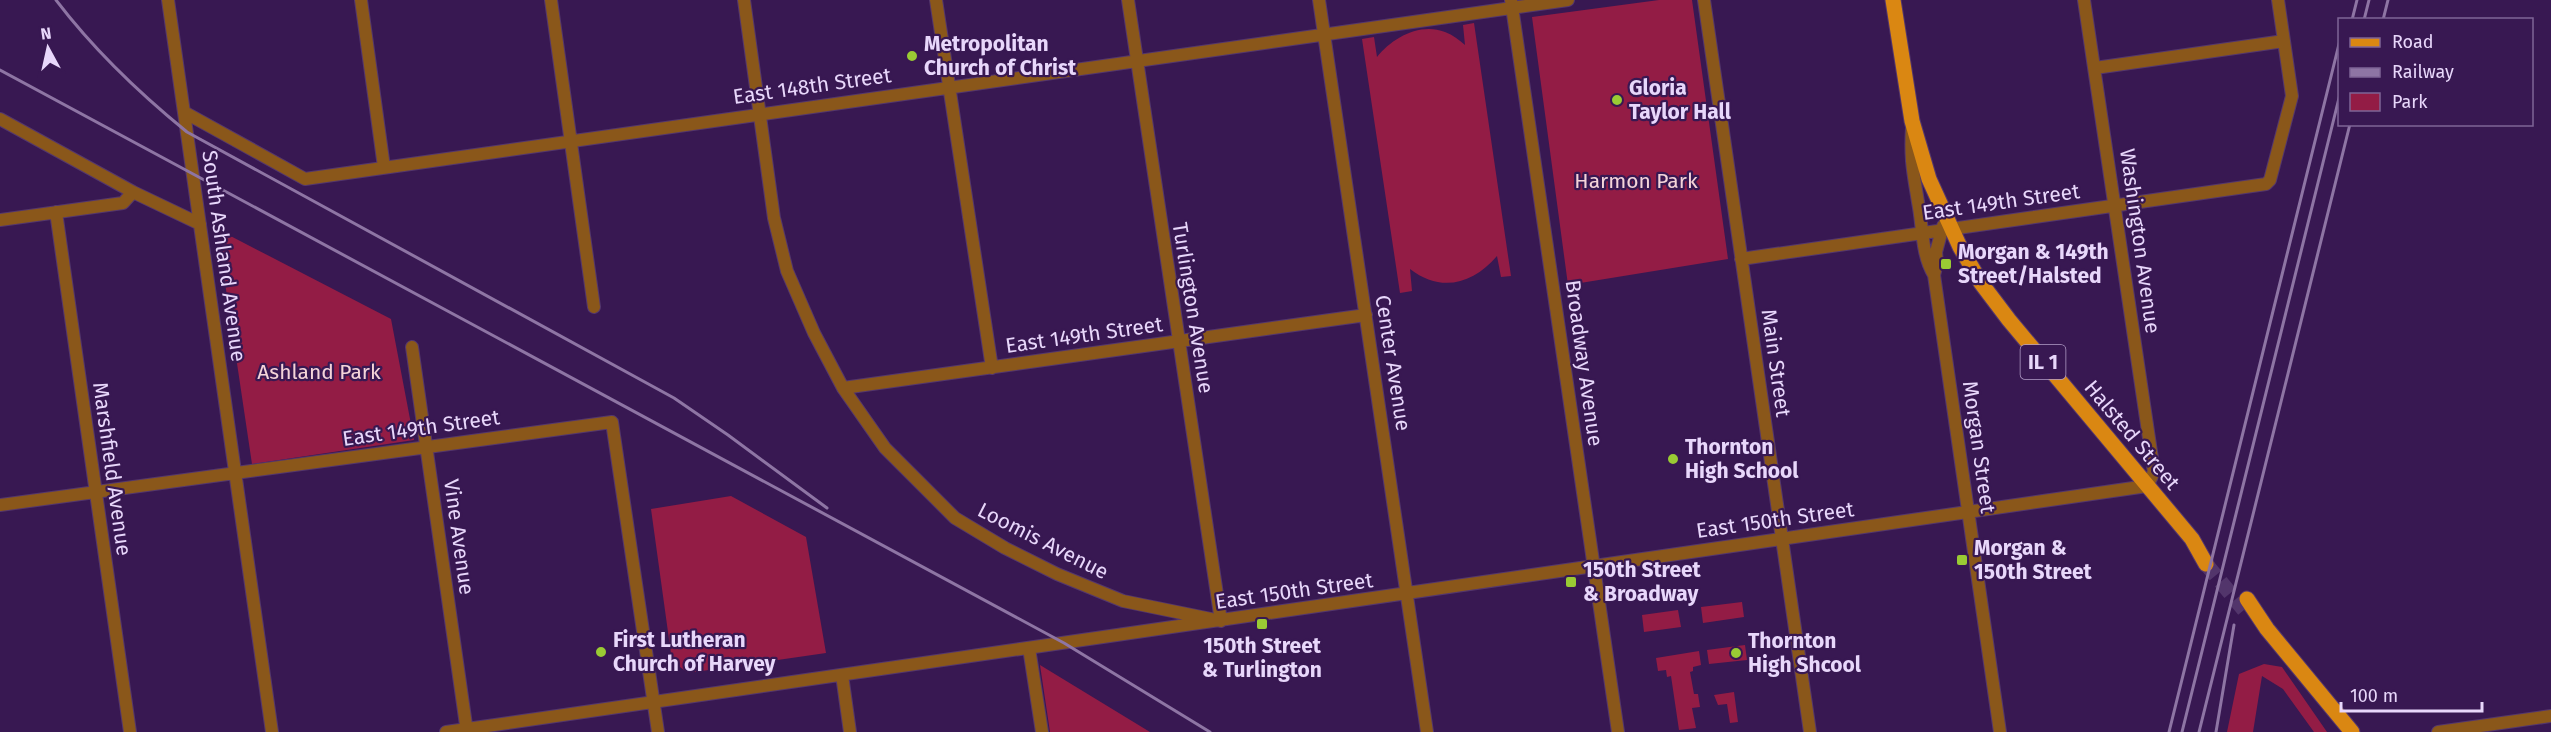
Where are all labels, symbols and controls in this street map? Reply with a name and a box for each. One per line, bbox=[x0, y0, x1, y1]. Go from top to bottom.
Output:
north arrow bbox=[18, 18, 78, 78]
legend bbox=[2338, 18, 2533, 126]
text: N bbox=[39, 23, 53, 44]
place label: Metropolitan Church of Christ bbox=[924, 31, 1077, 81]
text: Road bbox=[2392, 31, 2434, 53]
marker: Metropolitan Church of Christ bbox=[905, 49, 919, 63]
text: Railway bbox=[2392, 61, 2454, 83]
street label: East 148th Street bbox=[731, 62, 893, 110]
place label: Gloria Taylor Hall bbox=[1629, 75, 1732, 125]
text: Park bbox=[2392, 91, 2428, 113]
marker: Gloria Taylor Hall bbox=[1610, 93, 1624, 107]
street label: Washington Avenue bbox=[2114, 147, 2166, 335]
street label: South Ashland Avenue bbox=[196, 149, 252, 363]
park label: Harmon Park bbox=[1574, 168, 1698, 194]
street label: East 149th Street bbox=[1921, 178, 2082, 226]
street label: Turlington Avenue bbox=[1167, 221, 1219, 395]
place label: Morgan & 149th Street/Halsted bbox=[1958, 239, 2109, 289]
marker: Morgan & 149th Street/Halsted bbox=[1939, 257, 1953, 271]
street label: Broadway Avenue bbox=[1559, 278, 1609, 448]
street label: Center Avenue bbox=[1369, 293, 1417, 433]
street label: Main Street bbox=[1756, 307, 1796, 419]
street label: East 149th Street bbox=[1004, 311, 1165, 359]
road number: IL 1 bbox=[2020, 345, 2066, 379]
park label: Ashland Park bbox=[257, 359, 381, 385]
street label: Halsted Street bbox=[2079, 375, 2186, 495]
street label: Morgan Street bbox=[1957, 379, 2001, 515]
street label: Marshfield Avenue bbox=[87, 381, 137, 557]
street label: East 149th Street bbox=[341, 404, 502, 452]
place label: Thornton High School bbox=[1685, 434, 1799, 484]
marker: Thornton High School bbox=[1666, 452, 1680, 466]
street label: Vine Avenue bbox=[438, 477, 480, 597]
street label: East 150th Street bbox=[1695, 496, 1856, 544]
street label: Loomis Avenue bbox=[973, 497, 1113, 585]
place label: Morgan & 150th Street bbox=[1974, 535, 2093, 585]
marker: Morgan & 150th Street bbox=[1955, 553, 1969, 567]
place label: 150th Street & Broadway bbox=[1583, 557, 1702, 607]
street label: East 150th Street bbox=[1214, 567, 1375, 615]
marker: 150th Street & Broadway bbox=[1564, 575, 1578, 589]
marker: 150th Street & Turlington bbox=[1255, 617, 1269, 631]
place label: First Lutheran Church of Harvey bbox=[613, 627, 776, 677]
place label: Thornton High Shcool bbox=[1748, 628, 1862, 678]
place label: 150th Street & Turlington bbox=[1202, 633, 1322, 683]
marker: First Lutheran Church of Harvey bbox=[594, 645, 608, 659]
marker: Thornton High Shcool bbox=[1729, 646, 1743, 660]
scale bar bbox=[2341, 675, 2482, 713]
text: 100 m bbox=[2350, 685, 2398, 707]

